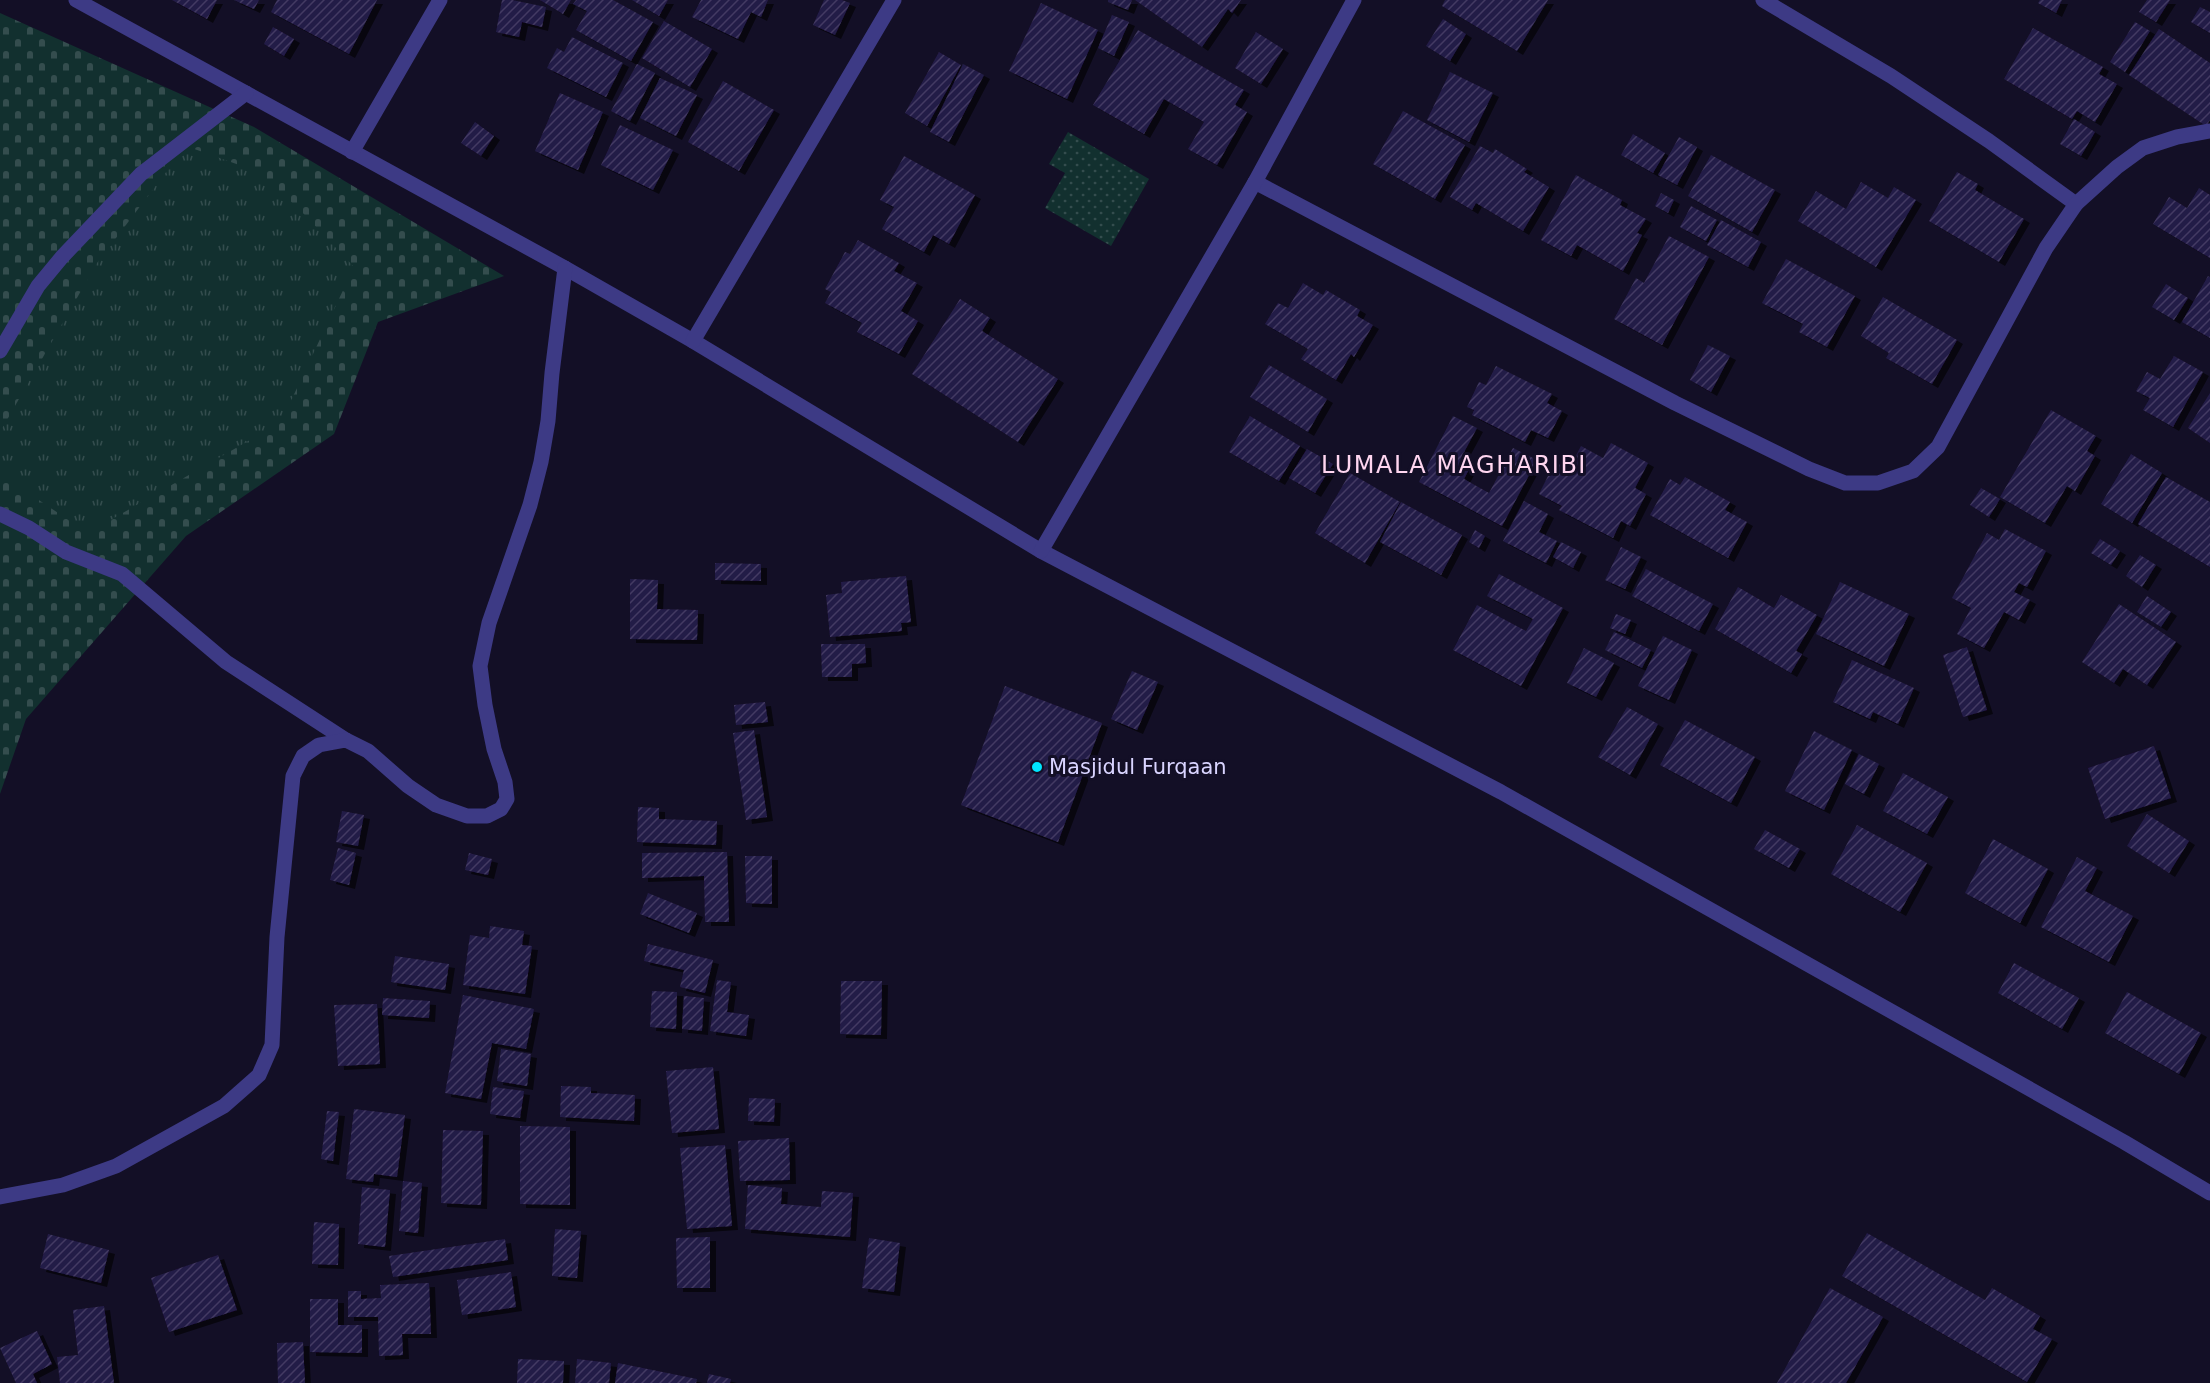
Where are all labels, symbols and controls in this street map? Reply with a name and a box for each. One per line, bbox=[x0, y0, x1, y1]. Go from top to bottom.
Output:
district label: LUMALA MAGHARIBI bbox=[1321, 451, 1587, 479]
place label: Masjidul Furqaan bbox=[1049, 755, 1227, 779]
marker: Masjidul Furqaan bbox=[1030, 760, 1044, 774]

